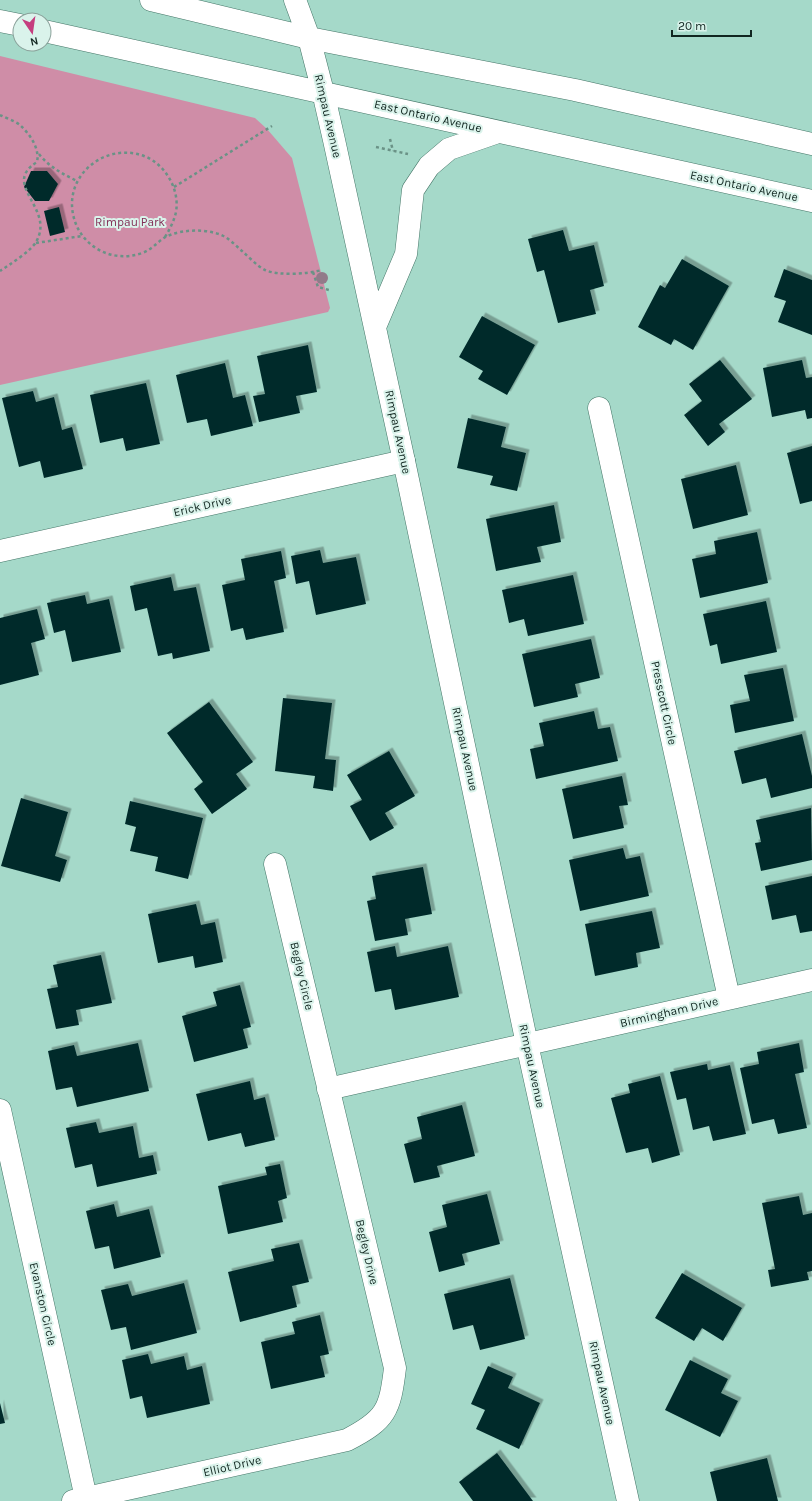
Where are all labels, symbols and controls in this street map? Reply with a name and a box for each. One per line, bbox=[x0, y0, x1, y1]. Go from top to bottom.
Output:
north arrow bbox=[12, 12, 52, 52]
scale bar bbox=[672, 12, 751, 38]
text: 20 m bbox=[678, 19, 706, 33]
text: N bbox=[29, 34, 39, 48]
street label: Rimpau Avenue bbox=[312, 73, 344, 159]
street label: East Ontario Avenue bbox=[373, 97, 483, 135]
street label: East Ontario Avenue bbox=[689, 168, 799, 204]
park label: Rimpau Park bbox=[95, 215, 165, 229]
street label: Rimpau Avenue bbox=[382, 389, 414, 475]
street label: Erick Drive bbox=[172, 493, 232, 519]
street label: Presscott Circle bbox=[648, 660, 680, 746]
street label: Rimpau Avenue bbox=[449, 706, 481, 792]
street label: Begley Circle bbox=[287, 941, 317, 1011]
street label: Birmingham Drive bbox=[619, 994, 719, 1030]
street label: Rimpau Avenue bbox=[516, 1023, 548, 1109]
street label: Begley Drive bbox=[353, 1218, 381, 1286]
street label: Evanston Circle bbox=[27, 1261, 59, 1347]
street label: Rimpau Avenue bbox=[586, 1340, 618, 1426]
street label: Elliot Drive bbox=[202, 1453, 262, 1479]

